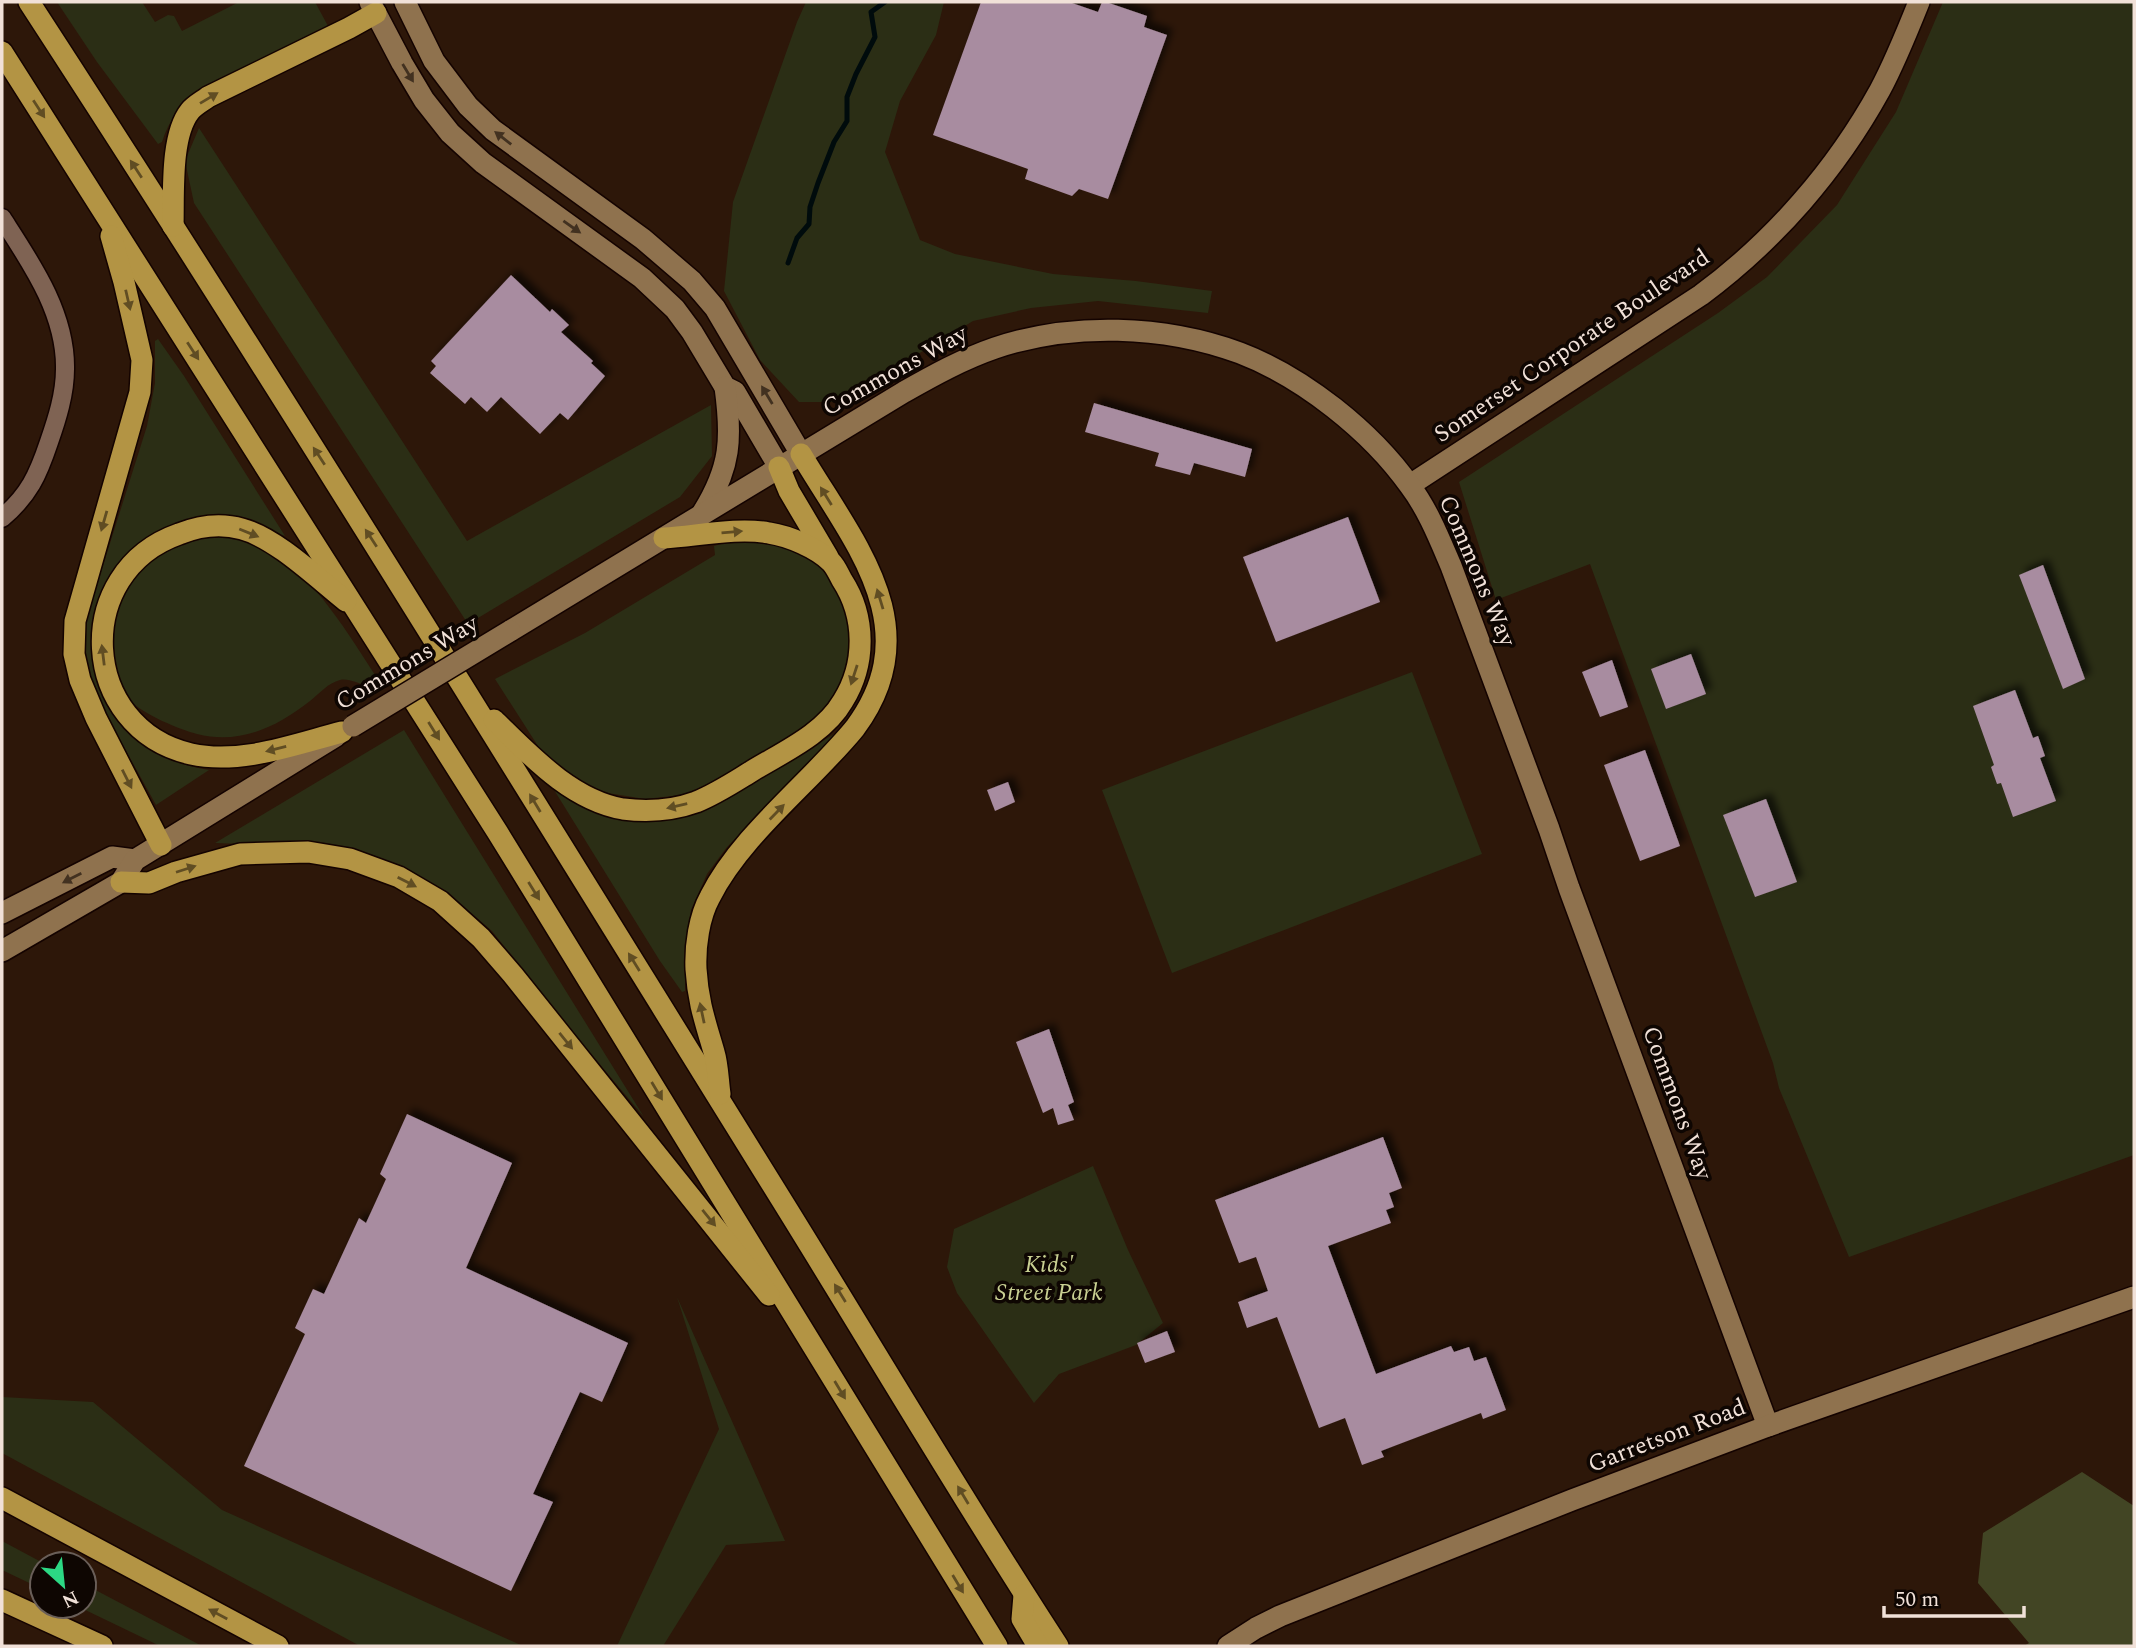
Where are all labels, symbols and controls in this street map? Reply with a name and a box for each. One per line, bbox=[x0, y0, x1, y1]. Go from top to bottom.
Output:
one-way arrow bbox=[402, 63, 414, 82]
one-way arrow bbox=[199, 91, 219, 104]
one-way arrow bbox=[32, 100, 45, 119]
one-way arrow bbox=[494, 131, 512, 145]
one-way arrow bbox=[129, 159, 142, 178]
one-way arrow bbox=[563, 220, 581, 234]
street label: Somerset Corporate Boulevard bbox=[1427, 240, 1717, 452]
one-way arrow bbox=[123, 289, 134, 311]
street label: Commons Way bbox=[816, 315, 975, 426]
one-way arrow bbox=[186, 341, 199, 360]
one-way arrow bbox=[760, 385, 773, 404]
one-way arrow bbox=[312, 446, 325, 466]
one-way arrow bbox=[820, 486, 833, 505]
street label: Commons Way bbox=[1429, 490, 1526, 654]
one-way arrow bbox=[98, 510, 108, 531]
one-way arrow bbox=[721, 526, 743, 537]
one-way arrow bbox=[239, 527, 260, 538]
one-way arrow bbox=[364, 528, 377, 547]
one-way arrow bbox=[874, 588, 884, 609]
street label: Commons Way bbox=[329, 605, 487, 720]
one-way arrow bbox=[98, 644, 109, 666]
one-way arrow bbox=[848, 665, 859, 686]
one-way arrow bbox=[427, 722, 441, 740]
one-way arrow bbox=[265, 744, 287, 755]
one-way arrow bbox=[122, 769, 133, 789]
one-way arrow bbox=[529, 793, 541, 812]
one-way arrow bbox=[666, 801, 688, 812]
one-way arrow bbox=[769, 803, 786, 820]
one-way arrow bbox=[176, 863, 197, 874]
one-way arrow bbox=[62, 872, 82, 883]
one-way arrow bbox=[397, 876, 417, 887]
one-way arrow bbox=[527, 881, 540, 900]
one-way arrow bbox=[627, 952, 640, 972]
one-way arrow bbox=[696, 1002, 707, 1024]
street label: Commons Way bbox=[1633, 1021, 1722, 1186]
one-way arrow bbox=[559, 1031, 574, 1049]
one-way arrow bbox=[650, 1082, 663, 1101]
one-way arrow bbox=[701, 1209, 716, 1226]
park label: Kids' Street Park bbox=[995, 1247, 1103, 1311]
one-way arrow bbox=[833, 1283, 846, 1303]
one-way arrow bbox=[833, 1380, 846, 1399]
street label: Garretson Road bbox=[1583, 1389, 1751, 1483]
one-way arrow bbox=[956, 1486, 969, 1505]
north arrow bbox=[28, 1550, 98, 1620]
one-way arrow bbox=[952, 1574, 965, 1593]
scale bar bbox=[1884, 1574, 2024, 1618]
text: N bbox=[57, 1582, 84, 1615]
text: 50 m bbox=[1895, 1584, 1939, 1616]
one-way arrow bbox=[208, 1608, 228, 1620]

